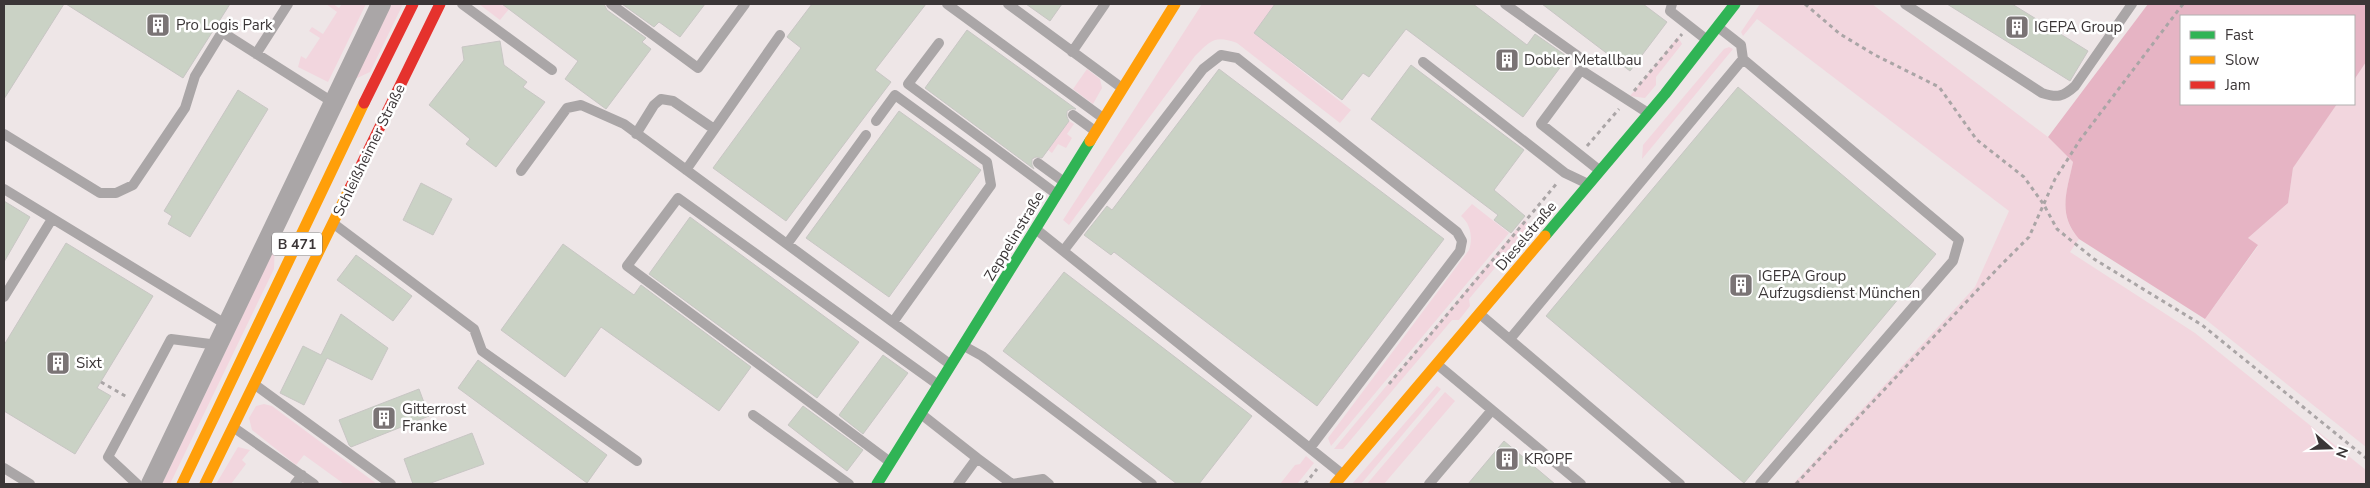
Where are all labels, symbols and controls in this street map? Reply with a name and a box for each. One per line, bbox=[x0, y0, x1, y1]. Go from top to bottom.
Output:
building icon: Pro Logis Park bbox=[145, 12, 171, 38]
building icon: IGEPA Group bbox=[2004, 14, 2030, 40]
place label: Pro Logis Park bbox=[176, 15, 273, 35]
legend bbox=[2180, 15, 2355, 105]
place label: IGEPA Group bbox=[2034, 17, 2123, 37]
text: Fast bbox=[2225, 25, 2254, 45]
building icon: Dobler Metallbau bbox=[1494, 47, 1520, 73]
place label: Dobler Metallbau bbox=[1524, 50, 1642, 70]
text: Slow bbox=[2225, 50, 2260, 70]
text: Jam bbox=[2224, 75, 2251, 95]
street label: Schleißheimer Straße bbox=[328, 81, 410, 219]
street label: Zeppelinstraße bbox=[979, 187, 1049, 285]
street label: Dieselstraße bbox=[1491, 197, 1561, 275]
road number: B 471 bbox=[272, 232, 322, 255]
place label: IGEPA Group Aufzugsdienst München bbox=[1758, 266, 1920, 303]
building icon: IGEPA Group Aufzugsdienst München bbox=[1728, 272, 1754, 298]
building icon: Sixt bbox=[45, 350, 71, 376]
place label: Sixt bbox=[76, 353, 103, 373]
place label: Gitterrost Franke bbox=[402, 399, 467, 436]
building icon: Gitterrost Franke bbox=[371, 405, 397, 431]
north arrow bbox=[2305, 423, 2355, 473]
text: N bbox=[2331, 444, 2352, 460]
building icon: KROPF bbox=[1494, 446, 1520, 472]
place label: KROPF bbox=[1524, 449, 1573, 469]

